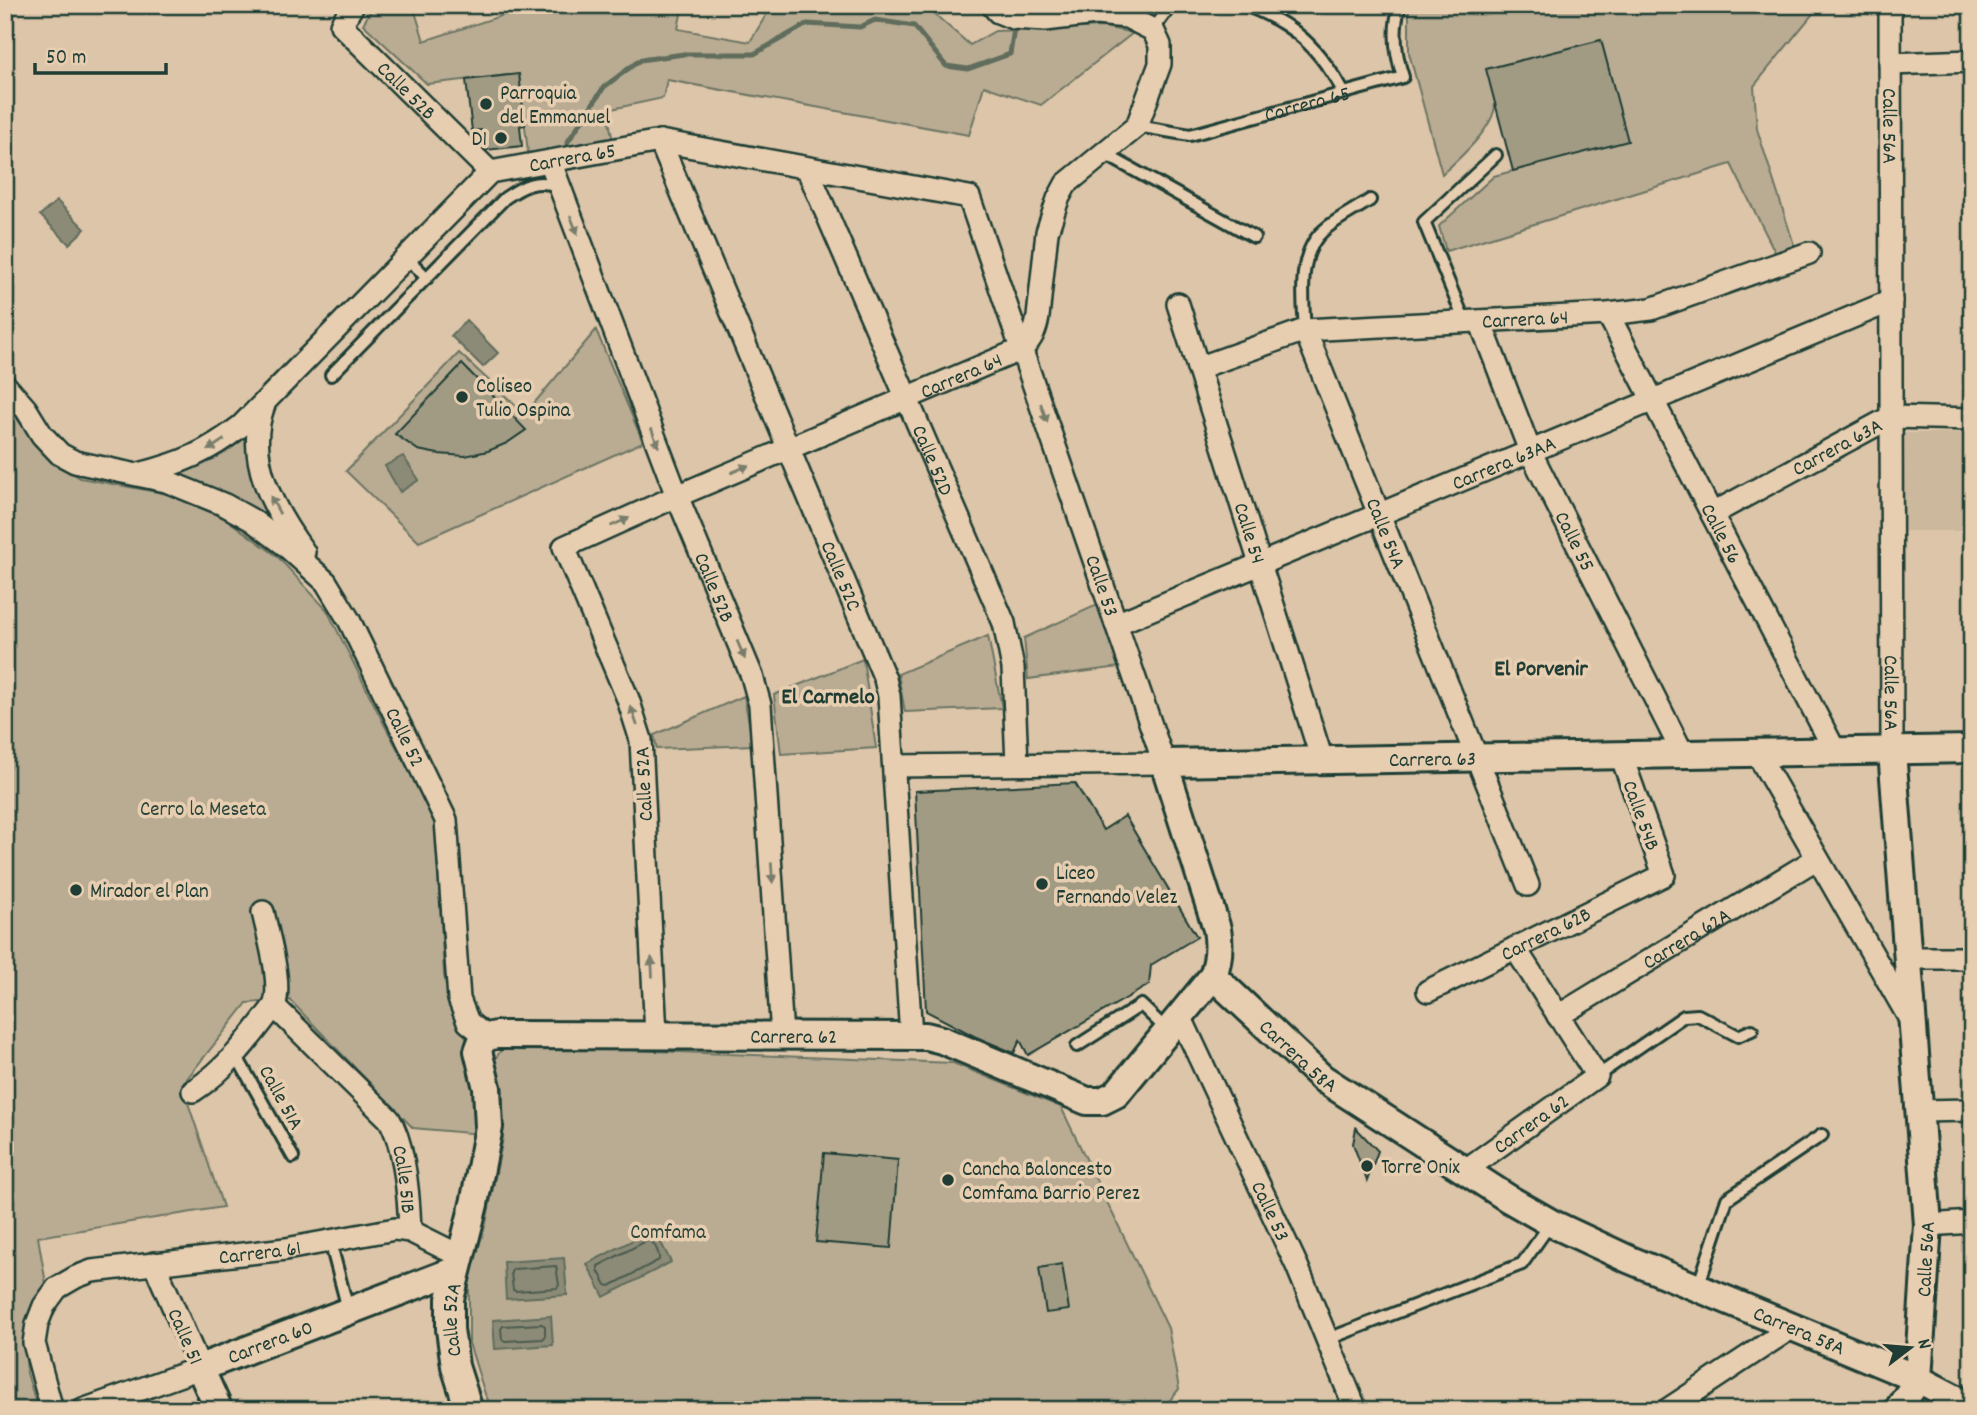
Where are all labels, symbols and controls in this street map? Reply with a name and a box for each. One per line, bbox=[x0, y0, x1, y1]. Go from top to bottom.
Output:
scale bar bbox=[35, 32, 166, 76]
text: 50 m bbox=[46, 44, 86, 74]
street label: Calle 52B bbox=[368, 56, 441, 129]
place label: Parroquia del Emmanuel bbox=[500, 80, 610, 134]
street label: Carrera 65 bbox=[1262, 80, 1354, 132]
street label: Calle 56A bbox=[1872, 88, 1902, 164]
marker: Parroquia del Emmanuel bbox=[478, 96, 494, 112]
place label: D1 bbox=[472, 126, 487, 156]
marker: D1 bbox=[493, 130, 509, 146]
street label: Carrera 65 bbox=[527, 137, 619, 183]
one-way arrow bbox=[569, 215, 580, 236]
street label: Carrera 64 bbox=[1481, 304, 1569, 339]
street label: Carrera 64 bbox=[916, 347, 1008, 409]
place label: Coliseo Tulio Ospina bbox=[476, 373, 572, 427]
marker: Coliseo Tulio Ospina bbox=[454, 389, 470, 405]
one-way arrow bbox=[1039, 403, 1050, 424]
street label: Carrera 63A bbox=[1788, 412, 1889, 486]
street label: Calle 52D bbox=[902, 421, 959, 501]
one-way arrow bbox=[649, 427, 660, 448]
street label: Carrera 63AA bbox=[1448, 430, 1561, 500]
one-way arrow bbox=[206, 438, 226, 451]
one-way arrow bbox=[730, 464, 751, 475]
street label: Calle 54A bbox=[1356, 494, 1412, 574]
one-way arrow bbox=[269, 495, 280, 515]
street label: Calle 54 bbox=[1224, 499, 1271, 568]
street label: Calle 56 bbox=[1691, 499, 1747, 570]
street label: Calle 55 bbox=[1545, 507, 1600, 577]
one-way arrow bbox=[610, 516, 631, 527]
street label: Calle 52C bbox=[811, 537, 867, 616]
street label: Calle 52B bbox=[684, 549, 740, 628]
street label: Calle 53 bbox=[1075, 551, 1124, 621]
one-way arrow bbox=[736, 639, 747, 660]
district label: El Porvenir bbox=[1494, 654, 1588, 687]
street label: Calle 56A bbox=[1874, 655, 1904, 731]
district label: El Carmelo bbox=[781, 682, 875, 715]
street label: Calle 52 bbox=[376, 703, 430, 773]
one-way arrow bbox=[628, 706, 639, 727]
street label: Calle 52A bbox=[629, 746, 663, 822]
street label: Carrera 63 bbox=[1389, 746, 1476, 777]
street label: Calle 54B bbox=[1613, 777, 1666, 855]
park label: Cerro la Meseta bbox=[140, 796, 267, 826]
place label: Liceo Fernando Velez bbox=[1056, 860, 1177, 914]
one-way arrow bbox=[767, 863, 778, 885]
marker: Liceo Fernando Velez bbox=[1034, 876, 1050, 892]
place label: Mirador el Plan bbox=[90, 878, 209, 908]
marker: Mirador el Plan bbox=[68, 882, 84, 898]
street label: Carrera 62B bbox=[1497, 901, 1597, 971]
street label: Carrera 62A bbox=[1638, 902, 1738, 979]
one-way arrow bbox=[647, 956, 658, 978]
street label: Carrera 58A bbox=[1251, 1014, 1342, 1102]
street label: Carrera 62 bbox=[750, 1024, 837, 1054]
street label: Calle 51A bbox=[249, 1061, 309, 1136]
street label: Carrera 62 bbox=[1488, 1088, 1577, 1163]
street label: Calle 51B bbox=[382, 1142, 421, 1215]
place label: Torre Onix bbox=[1381, 1154, 1460, 1184]
place label: Cancha Baloncesto Comfama Barrio Perez bbox=[962, 1156, 1140, 1210]
marker: Torre Onix bbox=[1359, 1158, 1375, 1174]
marker: Cancha Baloncesto Comfama Barrio Perez bbox=[940, 1172, 956, 1188]
street label: Calle 53 bbox=[1241, 1177, 1295, 1247]
park label: Comfama bbox=[630, 1219, 707, 1249]
street label: Calle 56A bbox=[1911, 1221, 1945, 1298]
street label: Carrera 61 bbox=[217, 1235, 304, 1275]
street label: Calle 52A bbox=[437, 1280, 472, 1358]
street label: Carrera 58A bbox=[1748, 1300, 1849, 1365]
street label: Calle 51 bbox=[158, 1304, 209, 1370]
street label: Carrera 60 bbox=[224, 1314, 318, 1374]
north arrow bbox=[1876, 1314, 1946, 1384]
text: N bbox=[1909, 1336, 1937, 1353]

